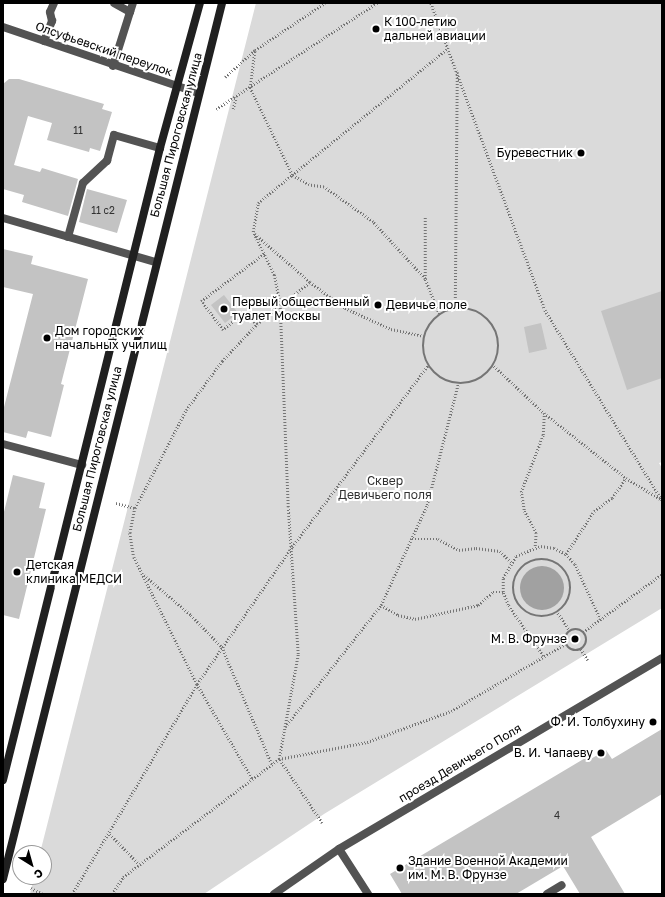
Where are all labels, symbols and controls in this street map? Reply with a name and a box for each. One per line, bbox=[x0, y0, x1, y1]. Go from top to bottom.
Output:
place label: К 100-летию дальней авиации bbox=[384, 15, 486, 43]
street label: Олсуфьевский переулок bbox=[33, 19, 175, 79]
marker: К 100-летию дальней авиации bbox=[371, 24, 381, 34]
street label: Большая Пироговская улица bbox=[147, 51, 205, 219]
house number: 11 bbox=[73, 125, 83, 137]
place label: Буревестник bbox=[497, 146, 573, 160]
marker: Буревестник bbox=[576, 148, 586, 158]
house number: 11 с2 bbox=[91, 205, 115, 217]
place label: Первый общественный туалет Москвы bbox=[232, 295, 369, 323]
place label: Девичье поле bbox=[386, 298, 467, 312]
marker: Девичье поле bbox=[373, 300, 383, 310]
marker: Первый общественный туалет Москвы bbox=[219, 304, 229, 314]
place label: Дом городских начальных училищ bbox=[55, 324, 167, 352]
marker: Дом городских начальных училищ bbox=[42, 333, 52, 343]
street label: Большая Пироговская улица bbox=[69, 365, 125, 533]
park label: Сквер Девичьего поля bbox=[338, 474, 432, 502]
place label: Детская клиника МЕДСИ bbox=[26, 558, 122, 586]
marker: Детская клиника МЕДСИ bbox=[11, 566, 23, 578]
place label: М. В. Фрунзе bbox=[491, 632, 567, 646]
marker: М. В. Фрунзе bbox=[570, 634, 580, 644]
place label: Ф. И. Толбухину bbox=[550, 715, 645, 729]
marker: Ф. И. Толбухину bbox=[648, 717, 658, 727]
street label: проезд Девичьего Поля bbox=[396, 721, 524, 805]
place label: В. И. Чапаеву bbox=[514, 746, 593, 760]
marker: В. И. Чапаеву bbox=[596, 748, 606, 758]
house number: 4 bbox=[554, 810, 560, 822]
north arrow bbox=[12, 845, 52, 885]
place label: Здание Военной Академии им. М. В. Фрунзе bbox=[408, 854, 568, 882]
marker: Здание Военной Академии им. М. В. Фрунзе bbox=[395, 863, 405, 873]
text: С bbox=[32, 867, 46, 882]

